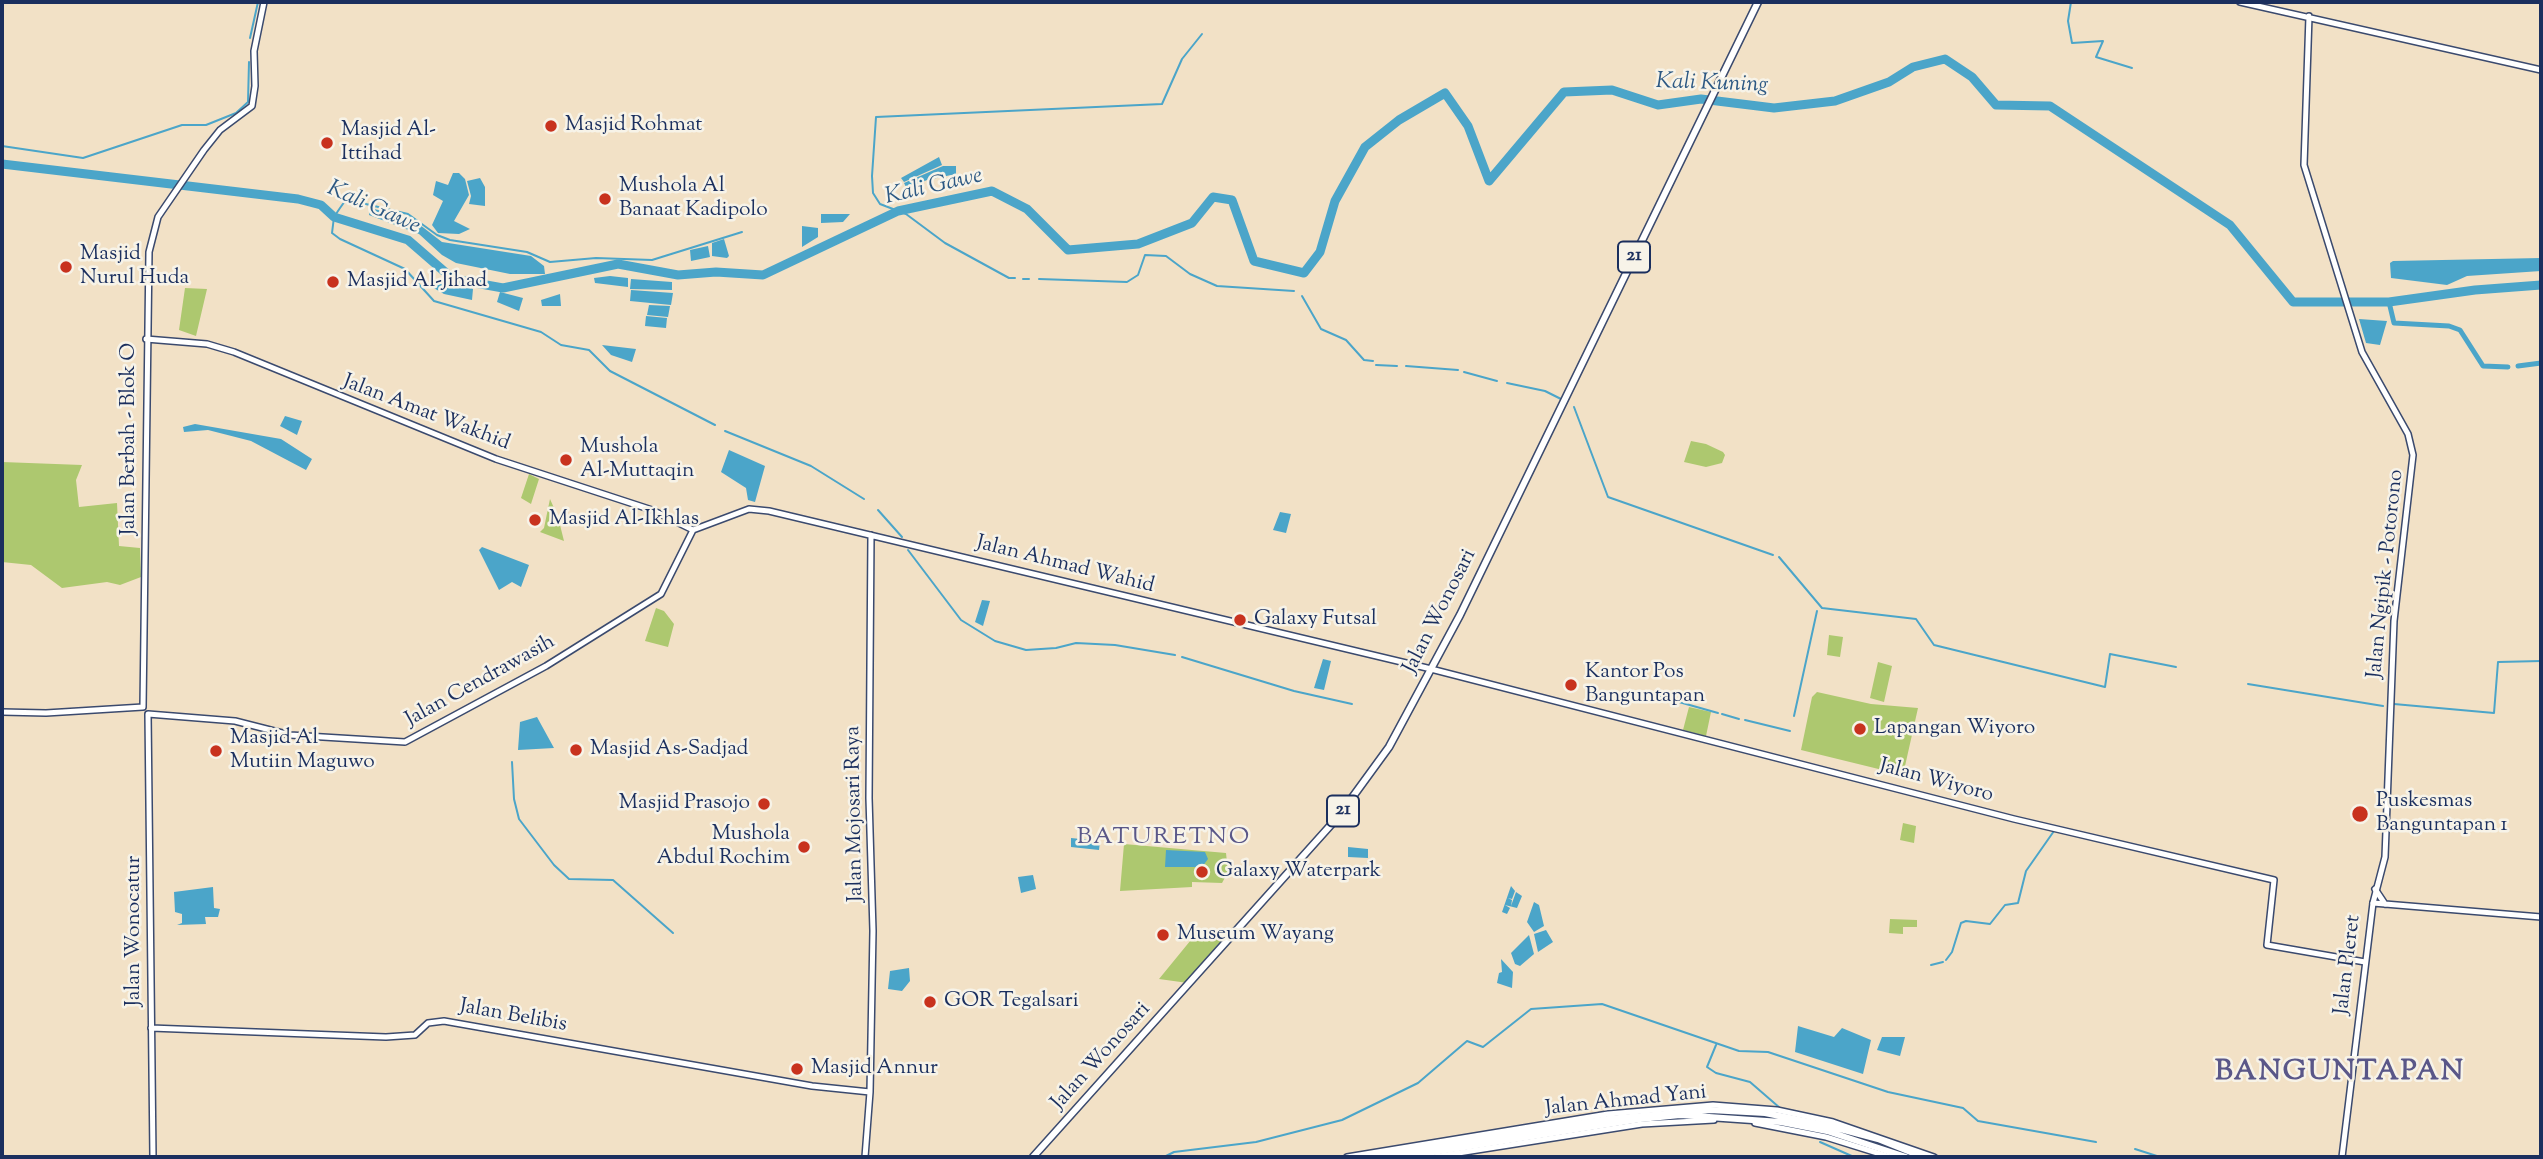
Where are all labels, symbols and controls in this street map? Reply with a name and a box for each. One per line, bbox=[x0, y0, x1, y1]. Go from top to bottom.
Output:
water label: Kali Kuning bbox=[1655, 69, 1769, 101]
place label: Masjid Rohmat bbox=[565, 113, 703, 139]
place label: Masjid Al- Ittihad bbox=[341, 118, 436, 168]
marker: Masjid Rohmat bbox=[543, 118, 559, 134]
marker: Masjid Al- Ittihad bbox=[319, 135, 335, 151]
water label: Kali Gawe bbox=[883, 163, 985, 213]
place label: Mushola Al Banaat Kadipolo bbox=[619, 174, 768, 224]
water label: Kali Gawe bbox=[322, 176, 424, 242]
marker: Mushola Al Banaat Kadipolo bbox=[597, 191, 613, 207]
place label: Masjid Nurul Huda bbox=[80, 242, 189, 292]
road number: 21 bbox=[1618, 242, 1650, 272]
marker: Masjid Nurul Huda bbox=[58, 259, 74, 275]
place label: Masjid Al-Jihad bbox=[347, 269, 487, 295]
marker: Masjid Al-Jihad bbox=[325, 274, 341, 290]
street label: Jalan Berbah - Blok O bbox=[117, 343, 143, 535]
street label: Jalan Amat Wakhid bbox=[339, 371, 513, 457]
place label: Mushola Al-Muttaqin bbox=[580, 435, 694, 485]
marker: Mushola Al-Muttaqin bbox=[558, 452, 574, 468]
street label: Jalan Ngipik - Potorono bbox=[2363, 468, 2411, 680]
place label: Masjid Al-Ikhlas bbox=[549, 507, 699, 533]
marker: Masjid Al-Ikhlas bbox=[527, 512, 543, 528]
street label: Jalan Ahmad Wahid bbox=[973, 532, 1157, 600]
street label: Jalan Wonosari bbox=[1399, 546, 1483, 678]
place label: Galaxy Futsal bbox=[1254, 607, 1377, 633]
marker: Galaxy Futsal bbox=[1232, 612, 1248, 628]
street label: Jalan Cendrawasih bbox=[402, 630, 560, 734]
place label: Kantor Pos Banguntapan bbox=[1585, 660, 1705, 710]
marker: Kantor Pos Banguntapan bbox=[1563, 677, 1579, 693]
place label: Lapangan Wiyoro bbox=[1874, 716, 2035, 742]
marker: Lapangan Wiyoro bbox=[1852, 721, 1868, 737]
place label: Masjid Al Mutiin Maguwo bbox=[230, 726, 375, 776]
street label: Jalan Mojosari Raya bbox=[842, 726, 870, 902]
place label: Masjid As-Sadjad bbox=[590, 737, 748, 763]
marker: Masjid As-Sadjad bbox=[568, 742, 584, 758]
marker: Masjid Al Mutiin Maguwo bbox=[208, 743, 224, 759]
street label: Jalan Wiyoro bbox=[1876, 755, 1996, 809]
place label: Puskesmas Banguntapan 1 bbox=[2376, 789, 2508, 839]
place label: Masjid Prasojo bbox=[619, 791, 750, 817]
marker: Masjid Prasojo bbox=[756, 796, 772, 812]
road number: 21 bbox=[1327, 796, 1359, 826]
marker: Puskesmas Banguntapan 1 bbox=[2350, 804, 2370, 824]
place label: Mushola Abdul Rochim bbox=[657, 822, 790, 872]
district label: BATURETNO bbox=[1078, 825, 1250, 853]
marker: Mushola Abdul Rochim bbox=[796, 839, 812, 855]
street label: Jalan Wonocatur bbox=[122, 856, 148, 1006]
place label: Galaxy Waterpark bbox=[1216, 859, 1381, 885]
marker: Galaxy Waterpark bbox=[1194, 864, 1210, 880]
street label: Jalan Pleret bbox=[2330, 914, 2368, 1016]
place label: Museum Wayang bbox=[1177, 922, 1334, 948]
marker: Museum Wayang bbox=[1155, 927, 1171, 943]
place label: GOR Tegalsari bbox=[944, 989, 1079, 1015]
marker: GOR Tegalsari bbox=[922, 994, 938, 1010]
street label: Jalan Belibis bbox=[457, 995, 569, 1039]
street label: Jalan Wonosari bbox=[1047, 998, 1157, 1116]
place label: Masjid Annur bbox=[811, 1056, 938, 1082]
district label: BANGUNTAPAN bbox=[2216, 1057, 2464, 1091]
marker: Masjid Annur bbox=[789, 1061, 805, 1077]
street label: Jalan Ahmad Yani bbox=[1544, 1081, 1708, 1123]

